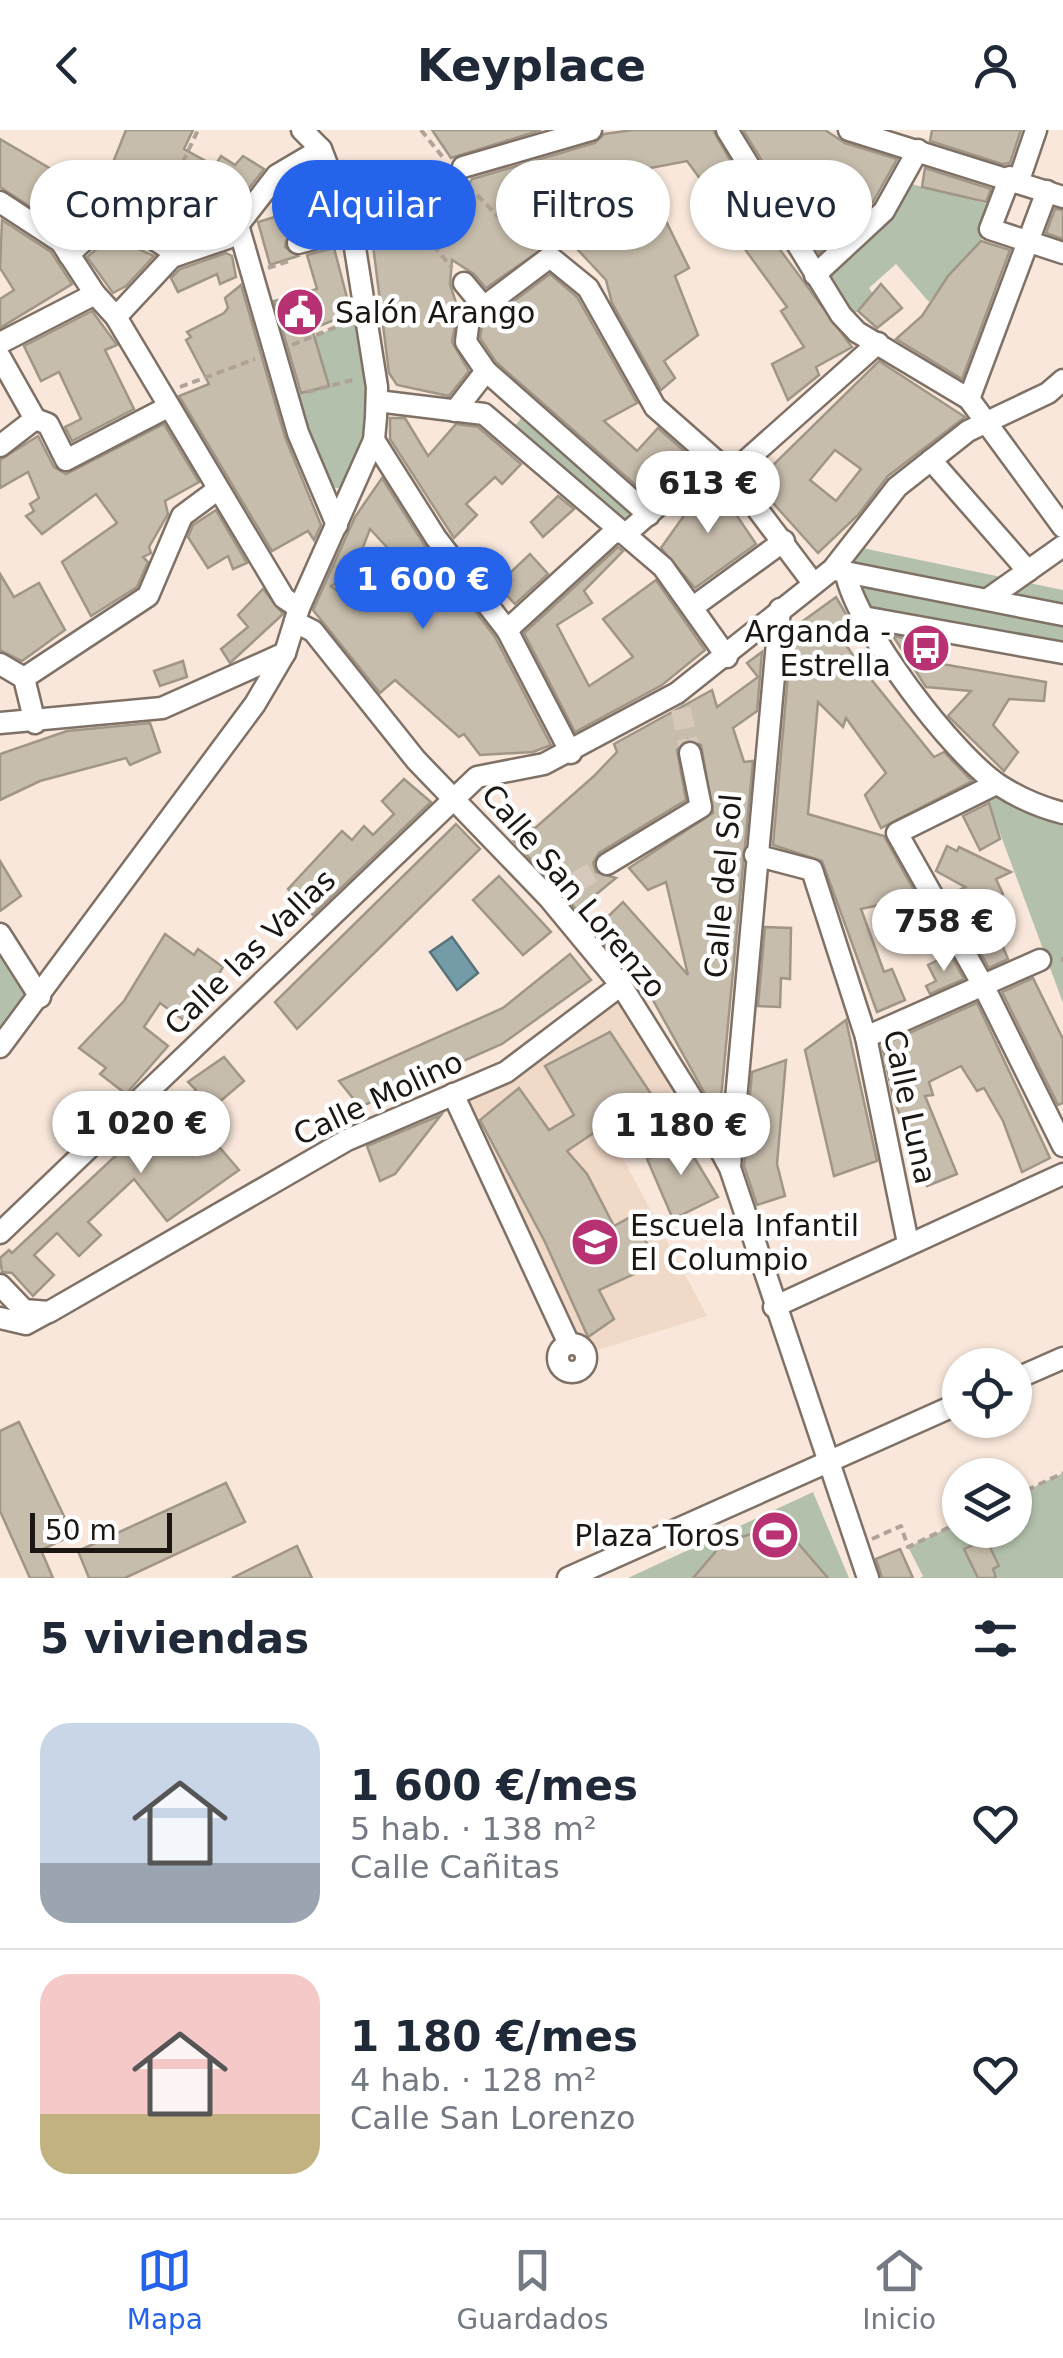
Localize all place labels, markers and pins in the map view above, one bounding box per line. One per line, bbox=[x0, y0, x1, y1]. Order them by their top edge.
public building icon: Salón Arango bbox=[274, 286, 326, 338]
place label: Salón Arango bbox=[335, 295, 535, 330]
pin: 613 € bbox=[638, 451, 778, 536]
pin: 1 600 € bbox=[331, 547, 515, 632]
place label: Arganda - Estrella bbox=[744, 614, 891, 683]
bus stop icon: Arganda - Estrella bbox=[900, 622, 952, 674]
pin: 758 € bbox=[874, 889, 1014, 974]
pin: 1 020 € bbox=[49, 1091, 233, 1176]
pin: 1 180 € bbox=[589, 1093, 773, 1178]
place label: Escuela Infantil El Columpio bbox=[630, 1208, 859, 1277]
school or university icon: Escuela Infantil El Columpio bbox=[569, 1216, 621, 1268]
sports icon: Plaza Toros bbox=[749, 1509, 801, 1561]
place label: Plaza Toros bbox=[574, 1518, 740, 1553]

